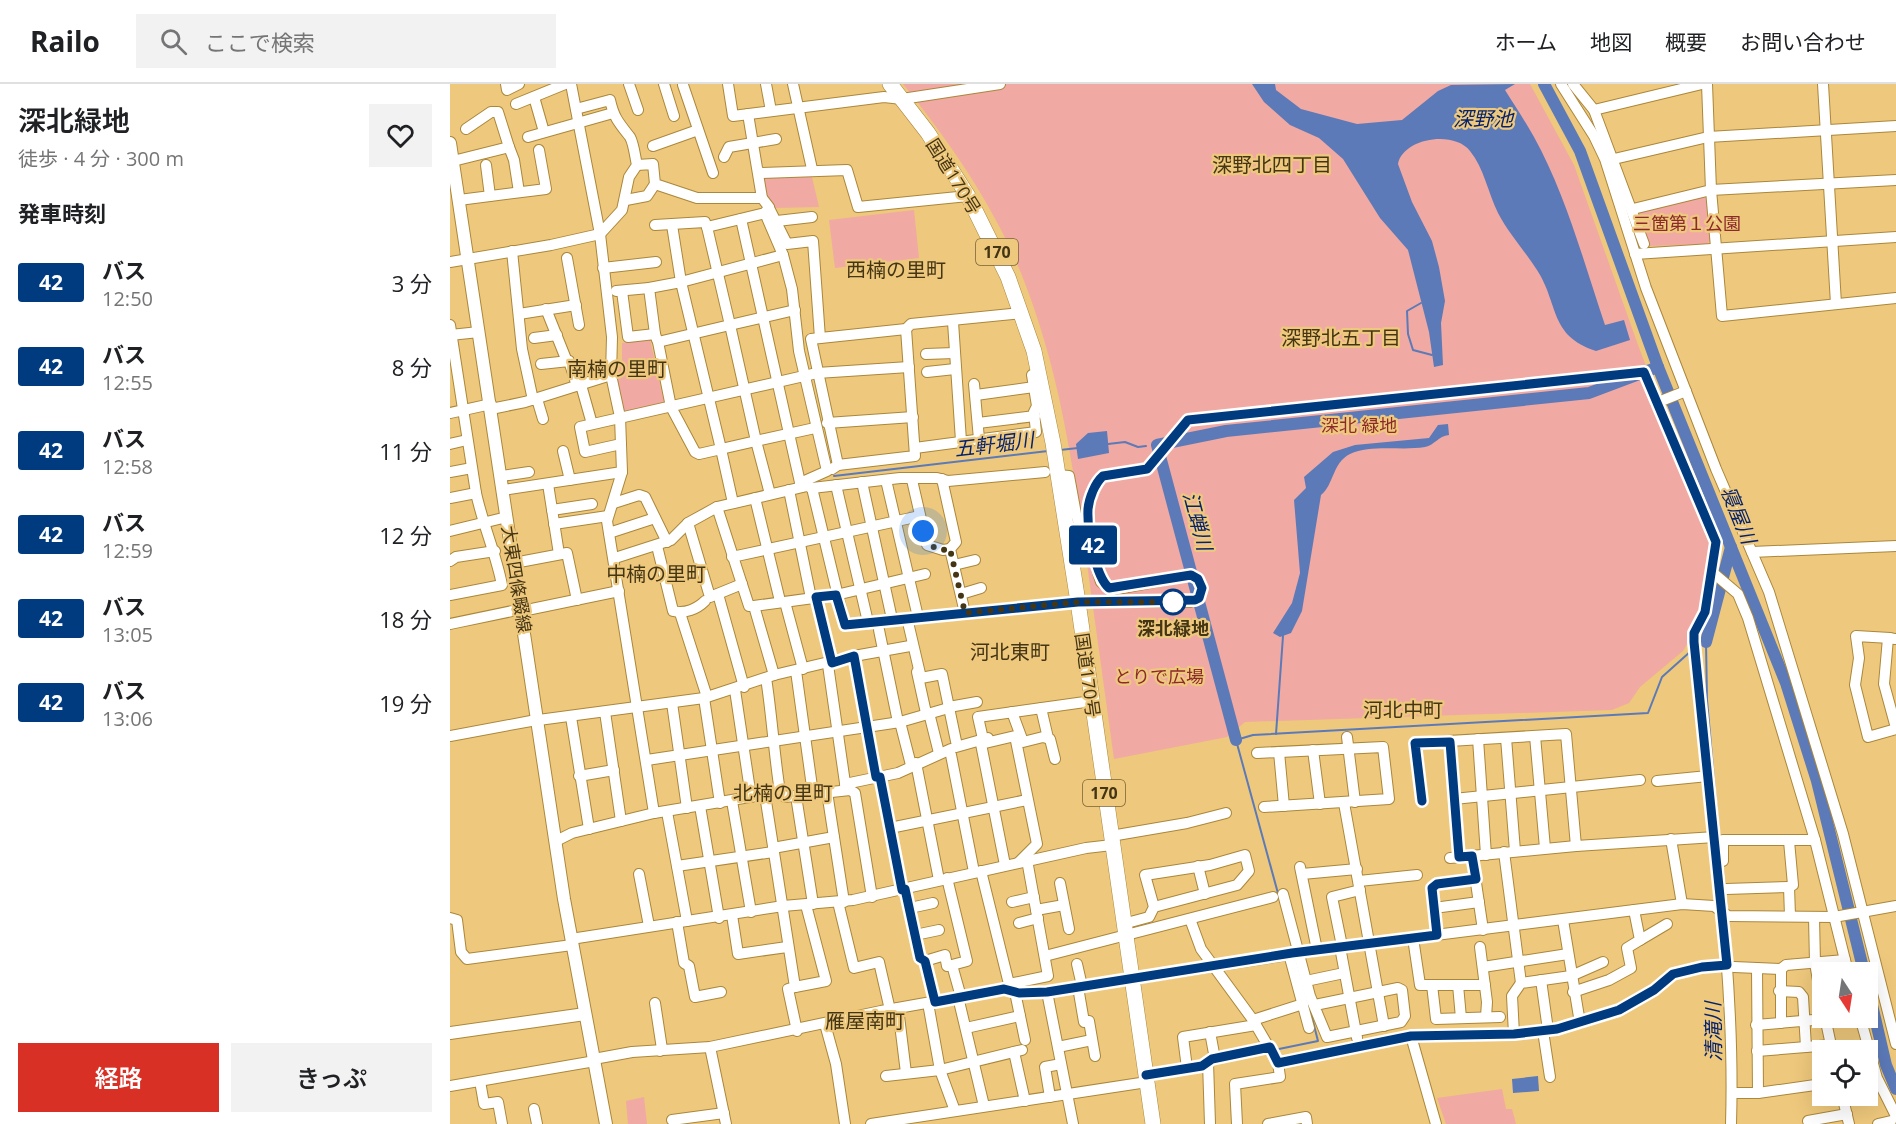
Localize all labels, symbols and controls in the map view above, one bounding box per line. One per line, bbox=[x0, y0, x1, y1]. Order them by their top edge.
search box bbox=[136, 14, 556, 68]
text: Railo bbox=[30, 22, 100, 60]
icon: search bbox=[157, 25, 190, 58]
text: ここで検索 bbox=[205, 27, 315, 57]
text: ホーム bbox=[1495, 28, 1557, 56]
text: 地図 bbox=[1590, 28, 1632, 56]
text: 概要 bbox=[1665, 28, 1707, 56]
text: お問い合わせ bbox=[1740, 28, 1866, 56]
text: 深北緑地 bbox=[18, 101, 130, 139]
button: heart bbox=[369, 104, 432, 167]
water label: 深野池 bbox=[1453, 105, 1515, 132]
street label: 国道170号 bbox=[921, 134, 987, 218]
text: 徒歩 · 4 分 · 300 m bbox=[18, 145, 184, 172]
district label: 深野北四丁目 bbox=[1212, 151, 1332, 178]
text: 発車時刻 bbox=[18, 198, 106, 228]
park label: 三箇第１公園 bbox=[1633, 211, 1741, 235]
road number: 170 bbox=[976, 239, 1018, 265]
text: バス bbox=[102, 255, 146, 285]
district label: 西楠の里町 bbox=[846, 256, 946, 283]
text: 42 bbox=[39, 268, 63, 296]
text: 3 分 bbox=[392, 268, 432, 298]
text: 12:50 bbox=[102, 285, 153, 312]
district label: 深野北五丁目 bbox=[1281, 324, 1401, 351]
text: バス bbox=[102, 339, 146, 369]
text: 42 bbox=[39, 352, 63, 380]
text: 8 分 bbox=[392, 352, 432, 382]
district label: 南楠の里町 bbox=[567, 355, 667, 382]
text: 12:55 bbox=[102, 369, 153, 396]
park label: 深北 緑地 bbox=[1321, 413, 1397, 437]
text: バス bbox=[102, 423, 146, 453]
water label: 五軒堀川 bbox=[953, 425, 1037, 462]
text: 42 bbox=[39, 436, 63, 464]
text: 11 分 bbox=[379, 436, 432, 466]
text: 12:58 bbox=[102, 453, 153, 480]
water label: 寝屋川 bbox=[1715, 482, 1764, 550]
water label: 江蝉川 bbox=[1177, 489, 1219, 555]
text: バス bbox=[102, 507, 146, 537]
your location bbox=[908, 516, 938, 546]
text: 42 bbox=[39, 520, 63, 548]
text: 12 分 bbox=[379, 520, 432, 550]
street label: 大東四條畷線 bbox=[497, 524, 537, 634]
line badge: 42 bbox=[1066, 526, 1120, 564]
text: 42 bbox=[1081, 531, 1105, 559]
text: 12:59 bbox=[102, 537, 153, 564]
district label: 中楠の里町 bbox=[606, 560, 706, 587]
marker: 深北緑地 bbox=[1160, 589, 1186, 615]
text: バス bbox=[102, 591, 146, 621]
text: 42 bbox=[39, 604, 63, 632]
text: 18 分 bbox=[379, 604, 432, 634]
place label: 深北緑地 bbox=[1137, 616, 1209, 640]
text: 13:05 bbox=[102, 621, 153, 648]
street label: 国道170号 bbox=[1070, 631, 1106, 719]
district label: 河北東町 bbox=[970, 638, 1050, 665]
park label: とりで広場 bbox=[1114, 664, 1204, 688]
text: バス bbox=[102, 675, 146, 705]
text: 42 bbox=[39, 688, 63, 716]
text: 19 分 bbox=[379, 688, 432, 718]
district label: 河北中町 bbox=[1363, 696, 1443, 723]
text: 13:06 bbox=[102, 705, 153, 732]
district label: 北楠の里町 bbox=[733, 779, 833, 806]
road number: 170 bbox=[1083, 780, 1125, 806]
north arrow bbox=[1812, 962, 1878, 1028]
map controls bbox=[1812, 962, 1878, 1106]
water label: 清滝川 bbox=[1699, 1000, 1727, 1062]
district label: 雁屋南町 bbox=[825, 1007, 905, 1034]
button: locate bbox=[1812, 1040, 1878, 1106]
button: 経路 bbox=[18, 1043, 219, 1112]
button: きっぷ bbox=[231, 1043, 432, 1112]

